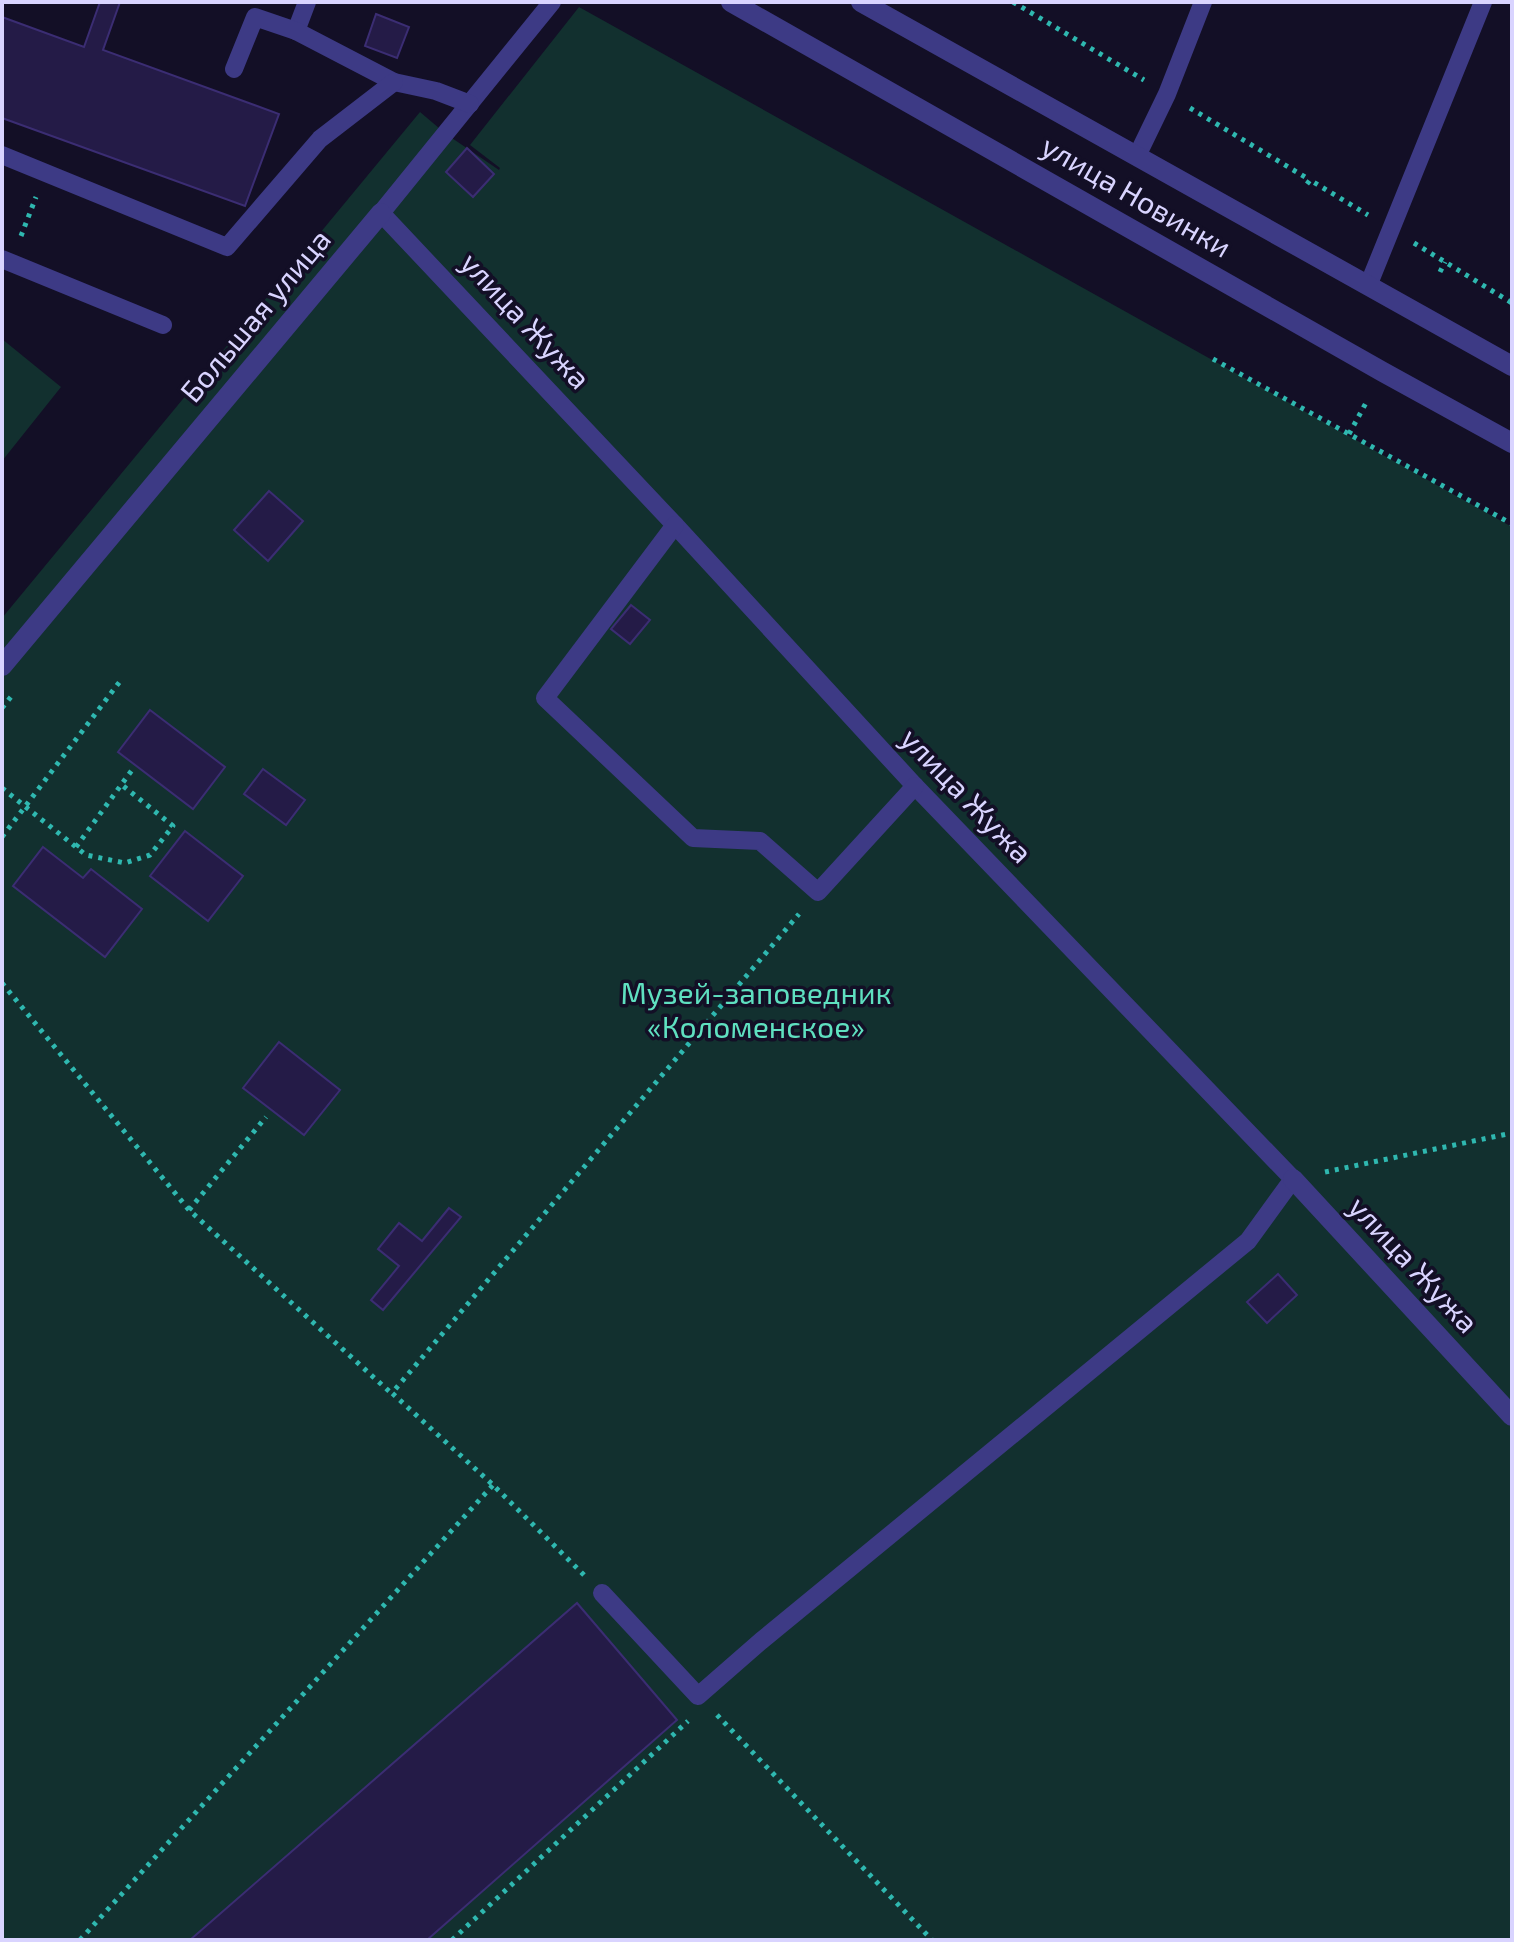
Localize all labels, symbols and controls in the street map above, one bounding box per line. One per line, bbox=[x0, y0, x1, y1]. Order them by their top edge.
street label: улица Новинки bbox=[1035, 126, 1238, 265]
street label: Большая улица bbox=[172, 221, 338, 409]
street label: улица Жужа bbox=[453, 244, 599, 396]
street label: улица Жужа bbox=[894, 720, 1041, 870]
park label: Музей-заповедник «Коломенское» bbox=[620, 974, 892, 1044]
street label: улица Жужа bbox=[1341, 1188, 1487, 1340]

